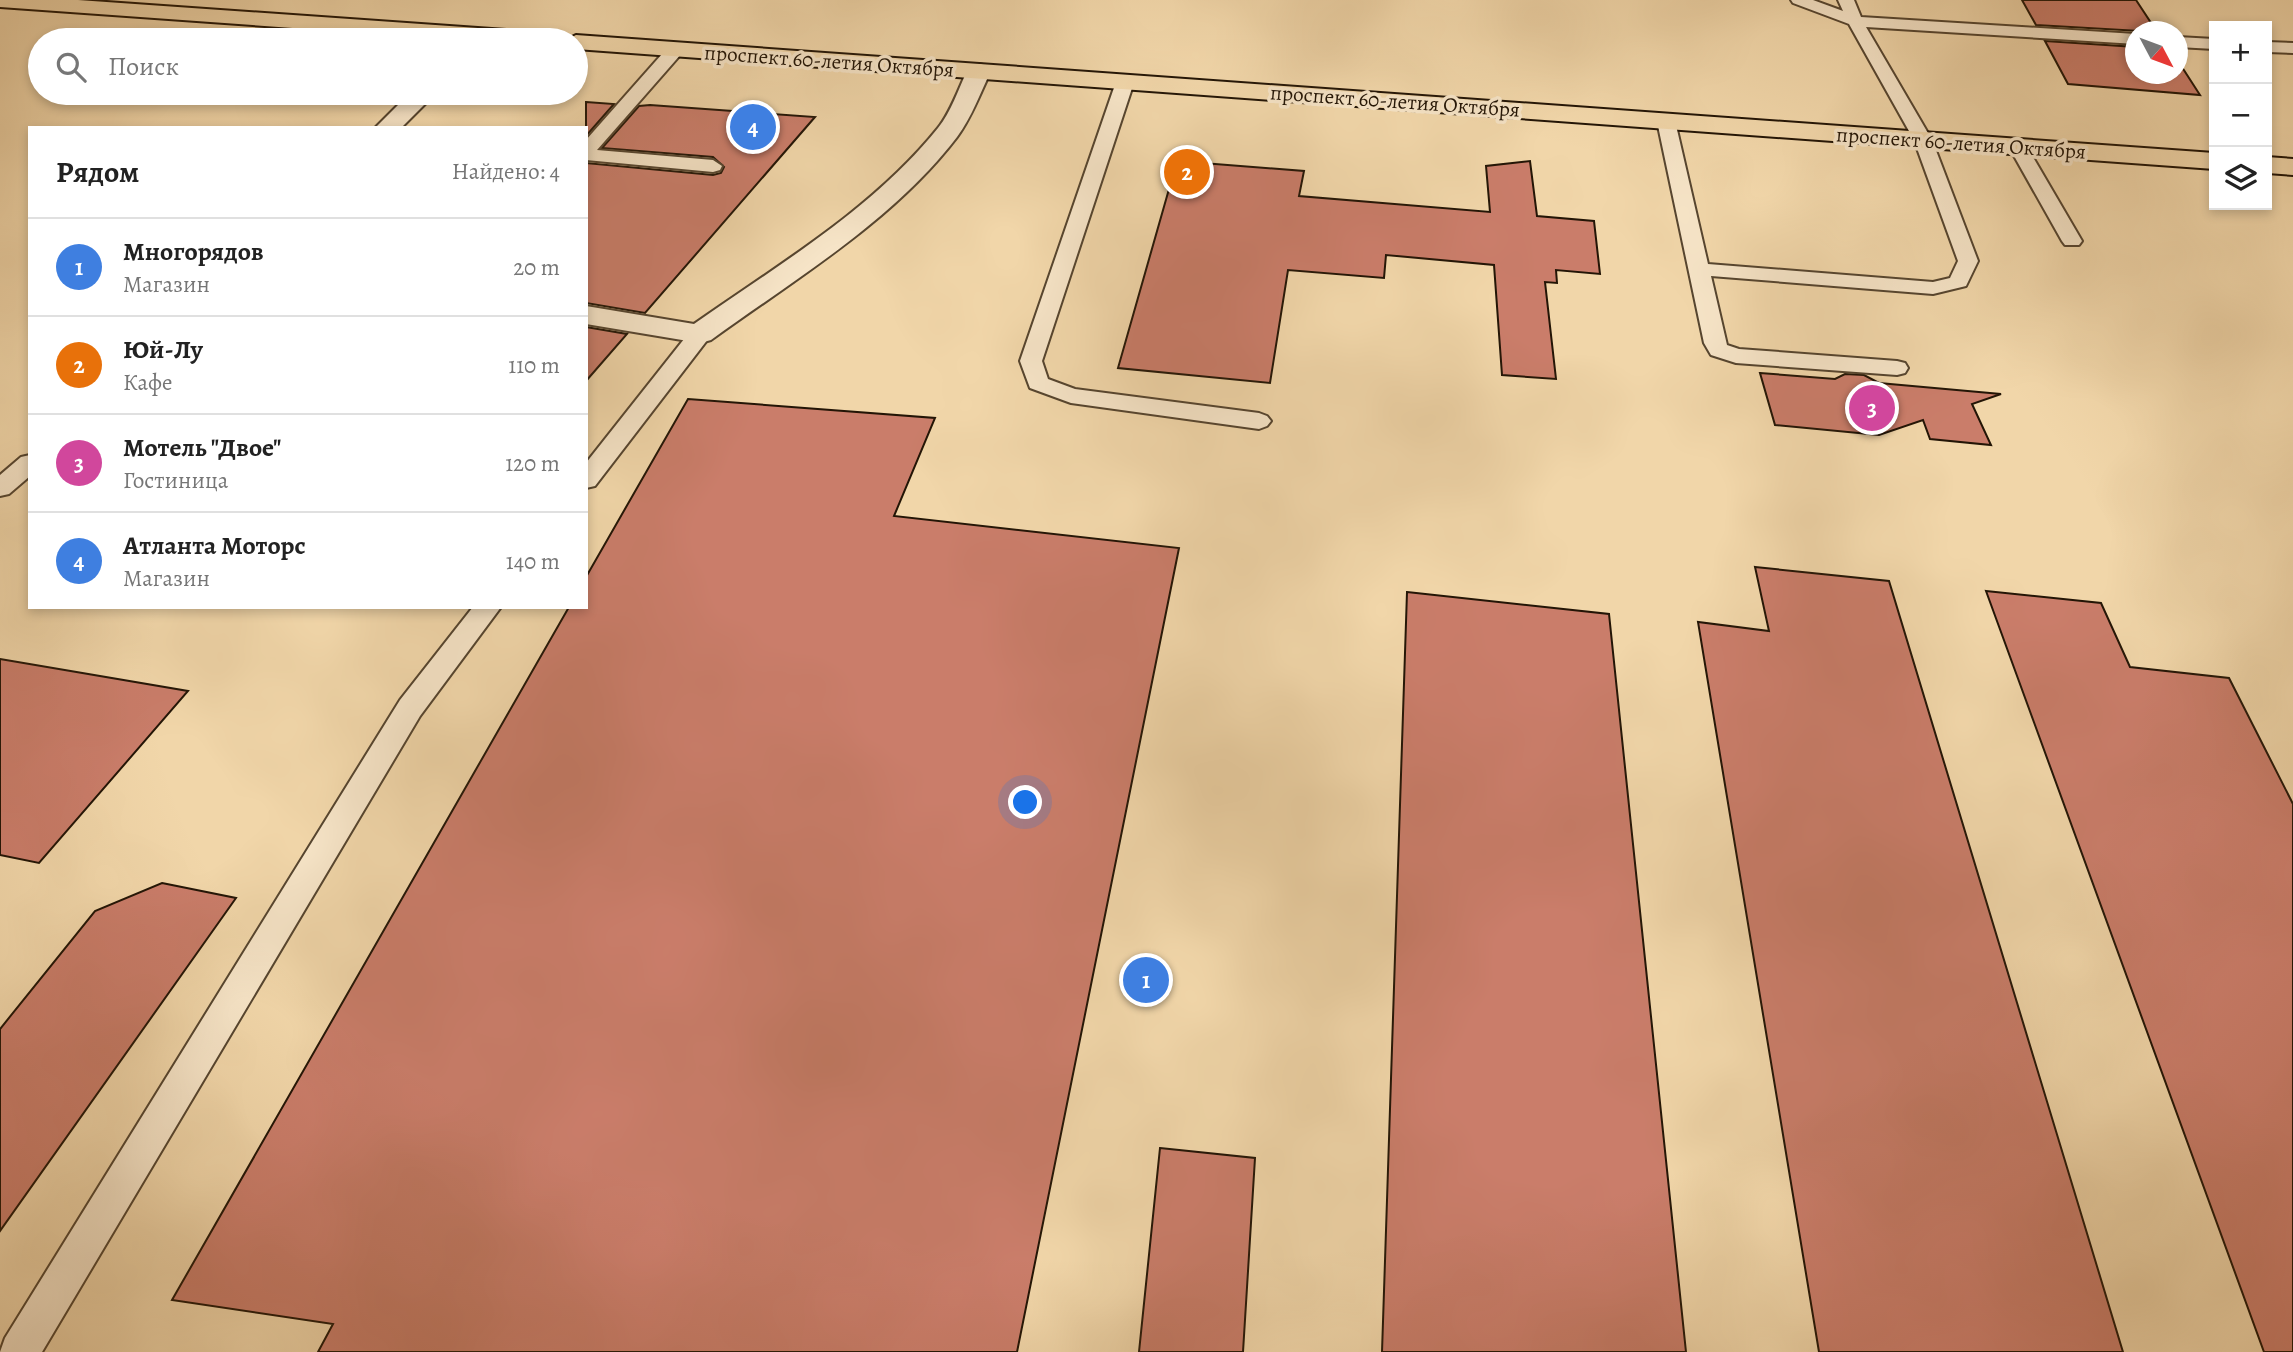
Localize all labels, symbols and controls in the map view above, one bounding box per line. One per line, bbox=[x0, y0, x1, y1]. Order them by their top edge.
north arrow bbox=[2125, 21, 2188, 84]
map controls bbox=[2209, 21, 2272, 210]
button: + bbox=[2209, 21, 2272, 84]
search box bbox=[28, 28, 588, 105]
street label: проспект 60-летия Октября bbox=[703, 38, 955, 84]
icon: search bbox=[52, 48, 90, 86]
text: Поиск bbox=[108, 49, 179, 84]
street label: проспект 60-летия Октября bbox=[1269, 78, 1521, 124]
button: − bbox=[2209, 84, 2272, 147]
pin: 4 bbox=[730, 101, 776, 153]
street label: проспект 60-летия Октября bbox=[1835, 120, 2087, 166]
pin: 2 bbox=[1164, 146, 1210, 198]
button: layers bbox=[2209, 147, 2272, 210]
text: Рядом bbox=[56, 152, 139, 192]
text: Найдено: 4 bbox=[452, 156, 560, 187]
text: Многорядов bbox=[123, 234, 264, 269]
text: 1 bbox=[75, 252, 83, 283]
text: 20 m bbox=[513, 252, 560, 283]
text: Магазин bbox=[123, 269, 210, 300]
text: Юй-Лу bbox=[123, 332, 203, 367]
text: 2 bbox=[73, 350, 85, 381]
text: 110 m bbox=[508, 350, 560, 381]
text: Кафе bbox=[123, 367, 173, 398]
pin: 3 bbox=[1849, 382, 1895, 434]
text: Мотель "Двое" bbox=[123, 430, 281, 465]
text: 3 bbox=[74, 448, 84, 479]
text: 120 m bbox=[505, 448, 560, 479]
text: Гостиница bbox=[123, 465, 228, 496]
text: Атланта Моторс bbox=[123, 528, 306, 563]
text: 4 bbox=[74, 546, 84, 577]
text: 140 m bbox=[506, 546, 560, 577]
text: Магазин bbox=[123, 563, 210, 594]
your location bbox=[1008, 785, 1042, 819]
pin: 1 bbox=[1123, 954, 1169, 1006]

